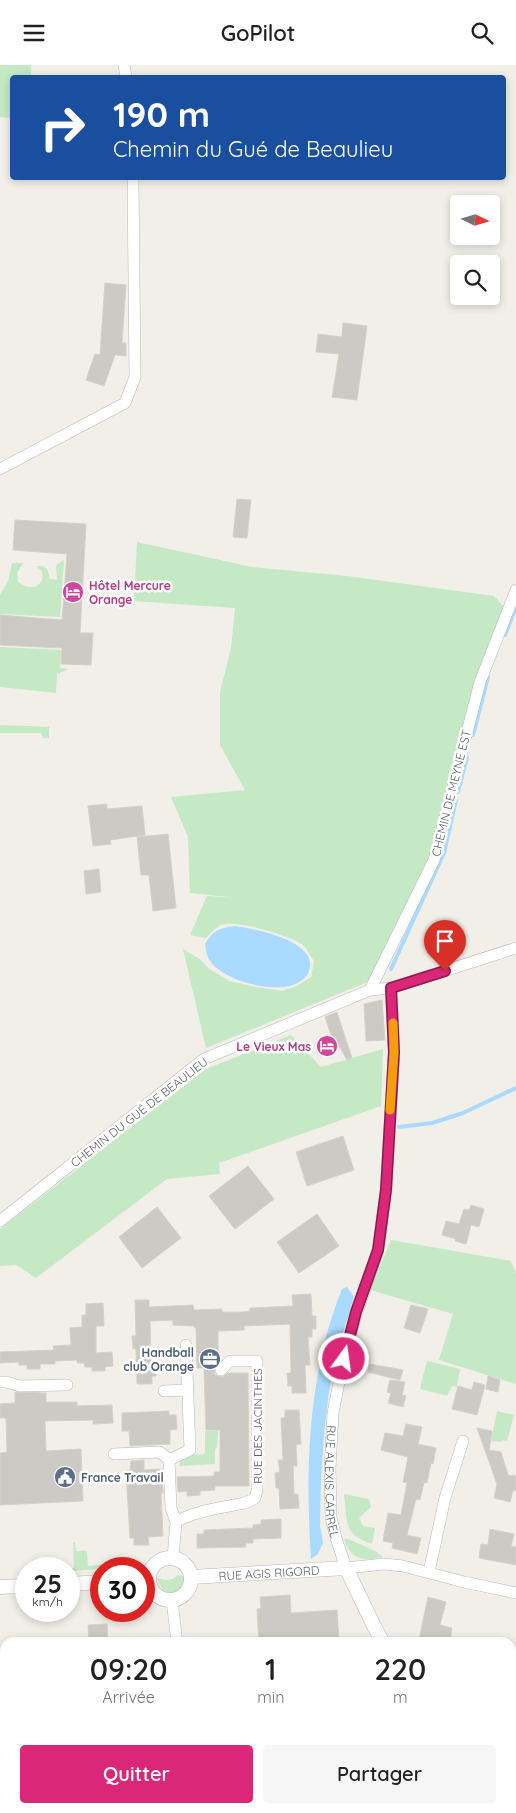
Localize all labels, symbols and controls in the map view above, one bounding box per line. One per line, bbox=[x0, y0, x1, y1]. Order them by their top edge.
icon: menu bbox=[20, 19, 48, 47]
text: GoPilot bbox=[221, 19, 295, 47]
icon: search bbox=[468, 19, 496, 47]
text: 190 m bbox=[113, 92, 210, 136]
icon: right bbox=[30, 95, 95, 160]
text: Chemin du Gué de Beaulieu bbox=[113, 135, 393, 163]
north arrow bbox=[450, 195, 500, 245]
map controls bbox=[450, 195, 500, 305]
button: search bbox=[450, 255, 500, 305]
place label: Hôtel Mercure Orange bbox=[89, 578, 171, 607]
hotel icon: Hôtel Mercure Orange bbox=[61, 580, 85, 604]
street label: CHEMIN DE MEYNE EST bbox=[428, 728, 474, 858]
pin bbox=[424, 920, 466, 971]
icon: arrive bbox=[431, 927, 459, 955]
hotel icon: Le Vieux Mas bbox=[315, 1034, 339, 1058]
place label: Le Vieux Mas bbox=[236, 1039, 311, 1054]
street label: CHEMIN DU GUÉ DE BEAULIEU bbox=[67, 1054, 211, 1170]
position arrow bbox=[317, 1332, 369, 1384]
place label: Handball club Orange bbox=[123, 1345, 194, 1374]
office icon: Handball club Orange bbox=[198, 1347, 222, 1371]
street label: RUE DES JACINTHES bbox=[250, 1368, 265, 1484]
street label: RUE ALEXIS CARREL bbox=[322, 1425, 343, 1540]
public building icon: France Travail bbox=[53, 1465, 77, 1489]
place label: France Travail bbox=[81, 1470, 164, 1485]
speed limit sign: 30 bbox=[90, 1557, 155, 1622]
street label: RUE AGIS RIGORD bbox=[218, 1562, 320, 1583]
text: 25 bbox=[33, 1568, 62, 1599]
text: km/h bbox=[32, 1594, 63, 1609]
text: 09:20 bbox=[90, 1650, 167, 1688]
text: 1 bbox=[265, 1650, 277, 1688]
text: 220 bbox=[374, 1650, 426, 1688]
text: Arrivée bbox=[102, 1687, 155, 1707]
text: min bbox=[257, 1687, 284, 1707]
text: m bbox=[393, 1687, 407, 1707]
button: Quitter bbox=[20, 1745, 253, 1803]
button: Partager bbox=[263, 1745, 496, 1803]

